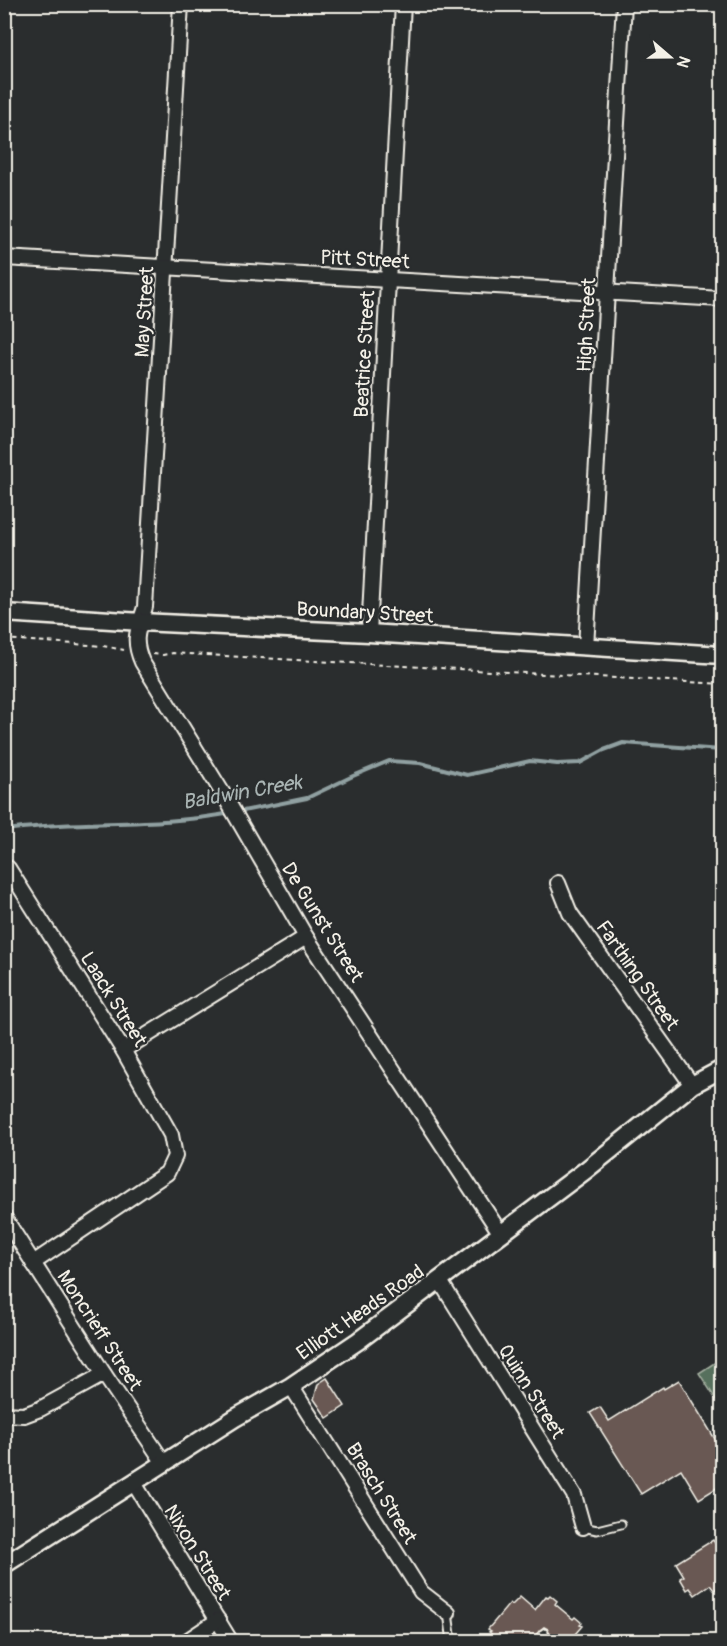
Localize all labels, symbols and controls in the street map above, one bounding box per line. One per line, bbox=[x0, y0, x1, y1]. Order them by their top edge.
north arrow bbox=[640, 27, 700, 87]
text: N bbox=[672, 53, 694, 70]
street label: Pitt Street bbox=[320, 245, 411, 274]
street label: May Street bbox=[130, 265, 159, 358]
street label: High Street bbox=[572, 276, 602, 373]
street label: Beatrice Street bbox=[349, 289, 380, 418]
street label: Boundary Street bbox=[296, 596, 435, 629]
water label: Baldwin Creek bbox=[180, 768, 306, 816]
street label: De Gunst Street bbox=[276, 858, 370, 988]
street label: Farthing Street bbox=[591, 916, 685, 1036]
street label: Laack Street bbox=[75, 947, 153, 1052]
street label: Elliott Heads Road bbox=[292, 1259, 429, 1366]
street label: Moncrieff Street bbox=[51, 1265, 148, 1396]
street label: Quinn Street bbox=[493, 1339, 571, 1444]
street label: Brasch Street bbox=[341, 1438, 423, 1549]
street label: Nixon Street bbox=[158, 1500, 237, 1605]

